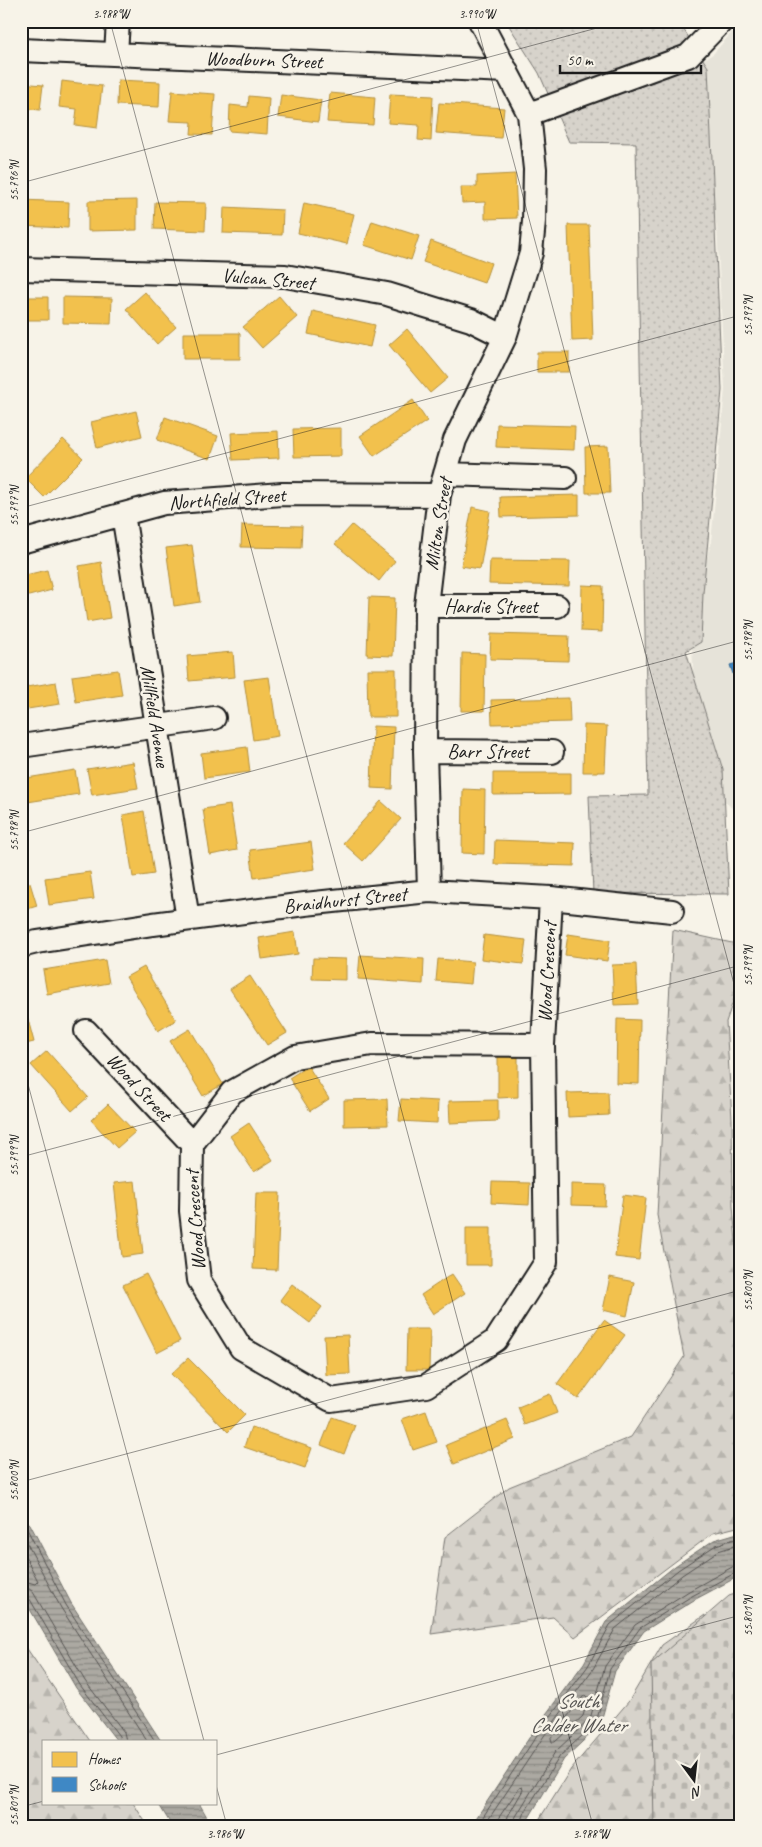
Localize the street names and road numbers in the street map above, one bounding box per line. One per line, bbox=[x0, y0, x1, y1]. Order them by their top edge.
street label: Woodburn Street bbox=[205, 45, 325, 75]
street label: Vulcan Street bbox=[221, 263, 319, 296]
street label: Milton Street bbox=[418, 473, 458, 572]
street label: Northfield Street bbox=[168, 482, 289, 516]
street label: Hardie Street bbox=[444, 594, 540, 619]
street label: Millfield Avenue bbox=[135, 663, 176, 770]
street label: Barr Street bbox=[447, 739, 531, 764]
street label: Braidhurst Street bbox=[282, 881, 411, 919]
street label: Wood Crescent bbox=[532, 918, 562, 1023]
street label: Wood Street bbox=[101, 1048, 179, 1128]
street label: Wood Crescent bbox=[179, 1166, 211, 1271]

